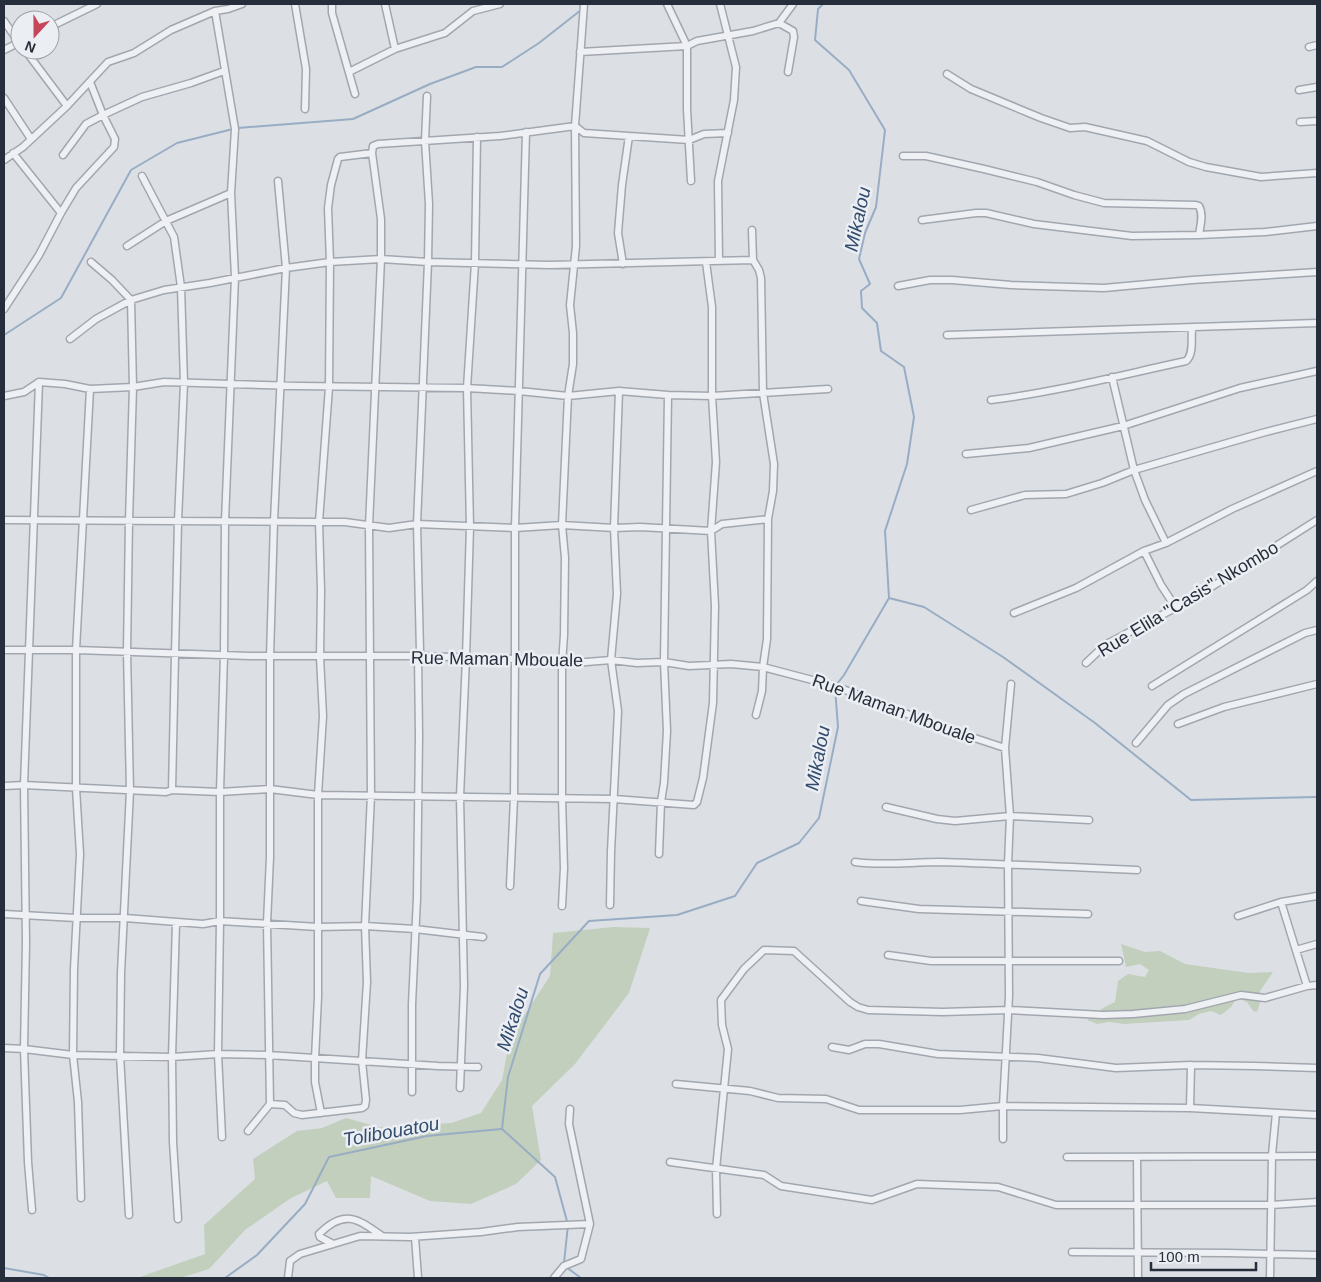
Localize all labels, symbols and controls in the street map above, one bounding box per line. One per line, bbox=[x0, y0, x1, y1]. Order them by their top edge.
north arrow bbox=[10, 10, 60, 60]
text: N bbox=[23, 38, 38, 56]
water label: Mikalou bbox=[840, 184, 875, 253]
street label: Rue Elila "Casis" Nkombo bbox=[1094, 537, 1282, 661]
street label: Rue Maman Mbouale bbox=[411, 647, 583, 671]
street label: Rue Maman Mbouale bbox=[810, 670, 978, 748]
water label: Mikalou bbox=[801, 724, 834, 792]
water label: Mikalou bbox=[492, 984, 533, 1054]
water label: Tolibouatou bbox=[341, 1113, 441, 1150]
scale bar bbox=[1151, 1240, 1256, 1272]
text: 100 m bbox=[1158, 1248, 1200, 1265]

